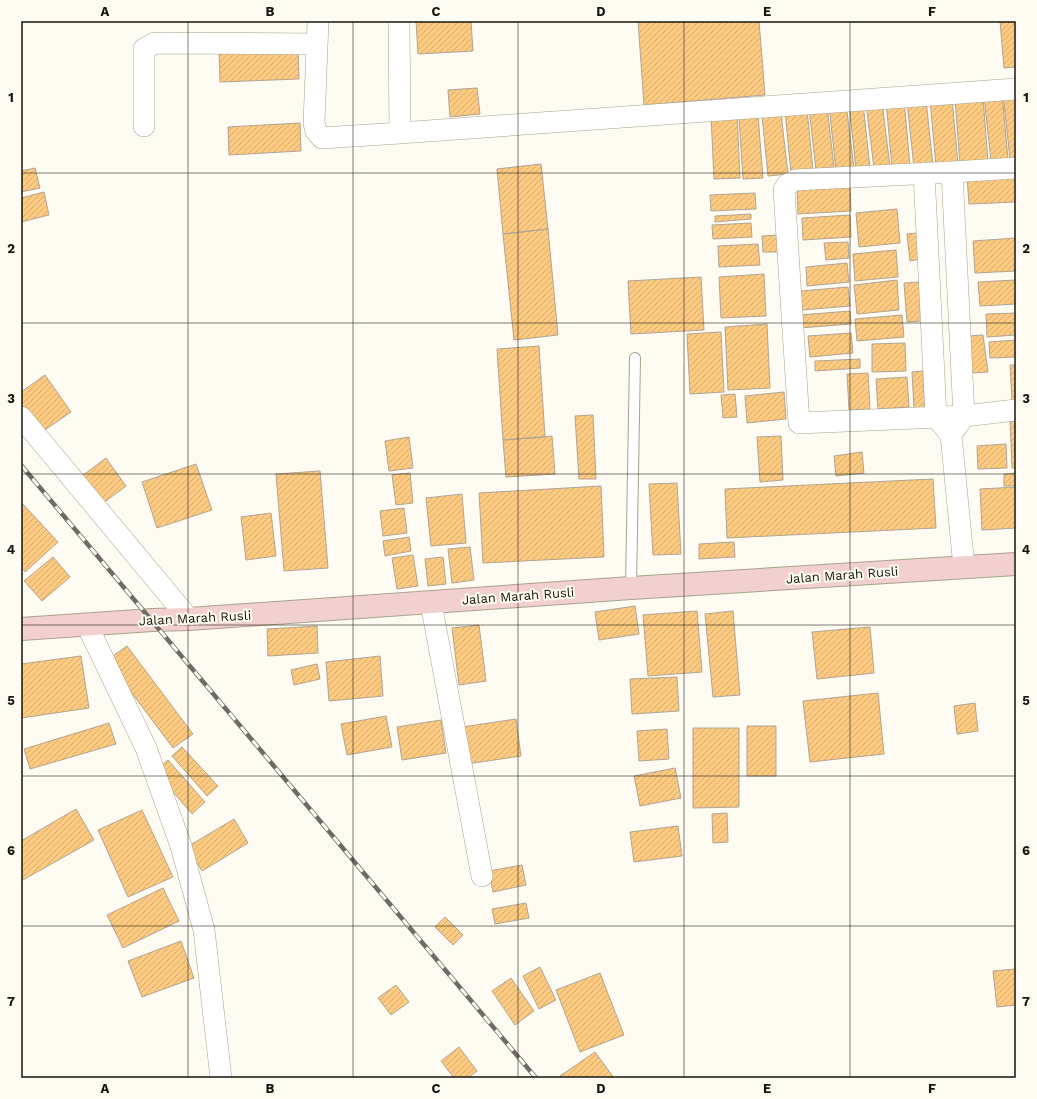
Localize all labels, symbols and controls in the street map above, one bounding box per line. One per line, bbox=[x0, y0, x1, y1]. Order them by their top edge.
text: A bbox=[101, 4, 110, 19]
text: B bbox=[266, 4, 275, 19]
text: C bbox=[432, 4, 441, 19]
text: D bbox=[596, 4, 606, 19]
text: E bbox=[763, 4, 771, 19]
text: F bbox=[928, 4, 936, 19]
text: 1 bbox=[8, 90, 14, 105]
text: 1 bbox=[1023, 90, 1029, 105]
text: 2 bbox=[7, 241, 15, 256]
text: 2 bbox=[1022, 241, 1030, 256]
text: 3 bbox=[7, 391, 15, 406]
text: 3 bbox=[1022, 391, 1030, 406]
text: 4 bbox=[7, 542, 16, 557]
text: 4 bbox=[1022, 542, 1031, 557]
street label: Jalan Marah Rusli bbox=[785, 564, 899, 586]
street label: Jalan Marah Rusli bbox=[461, 585, 575, 607]
street label: Jalan Marah Rusli bbox=[138, 608, 252, 628]
text: 5 bbox=[7, 693, 15, 708]
text: 5 bbox=[1022, 693, 1030, 708]
text: 6 bbox=[7, 843, 15, 858]
text: 6 bbox=[1022, 843, 1030, 858]
text: 7 bbox=[7, 994, 15, 1009]
text: 7 bbox=[1022, 994, 1030, 1009]
text: A bbox=[101, 1081, 110, 1096]
text: B bbox=[266, 1081, 275, 1096]
text: C bbox=[432, 1081, 441, 1096]
text: D bbox=[596, 1081, 606, 1096]
text: E bbox=[763, 1081, 771, 1096]
text: F bbox=[928, 1081, 936, 1096]

